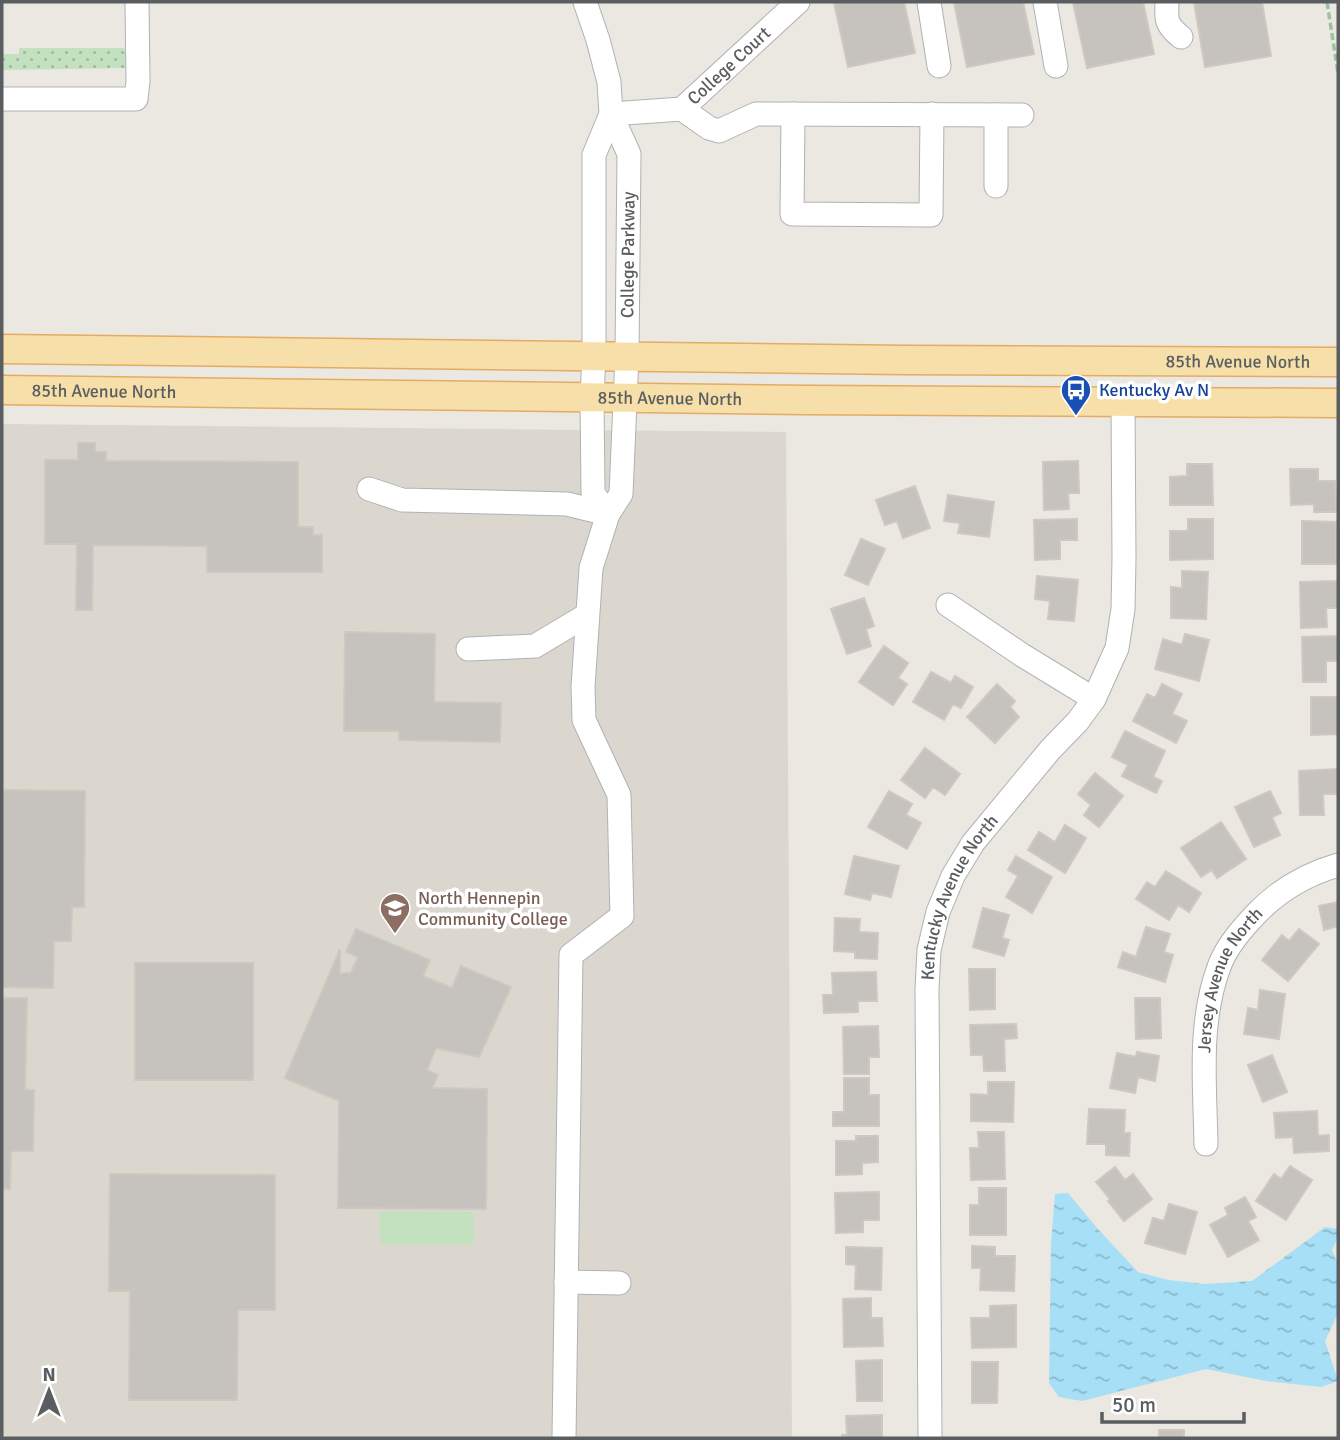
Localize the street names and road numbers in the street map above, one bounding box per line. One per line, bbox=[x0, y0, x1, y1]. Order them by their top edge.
street label: College Court bbox=[683, 22, 775, 109]
street label: College Parkway bbox=[616, 191, 640, 318]
street label: 85th Avenue North bbox=[1166, 350, 1310, 373]
street label: 85th Avenue North bbox=[32, 379, 176, 403]
street label: 85th Avenue North bbox=[598, 386, 742, 410]
street label: Kentucky Avenue North bbox=[916, 810, 1003, 981]
street label: Jersey Avenue North bbox=[1193, 903, 1268, 1053]

